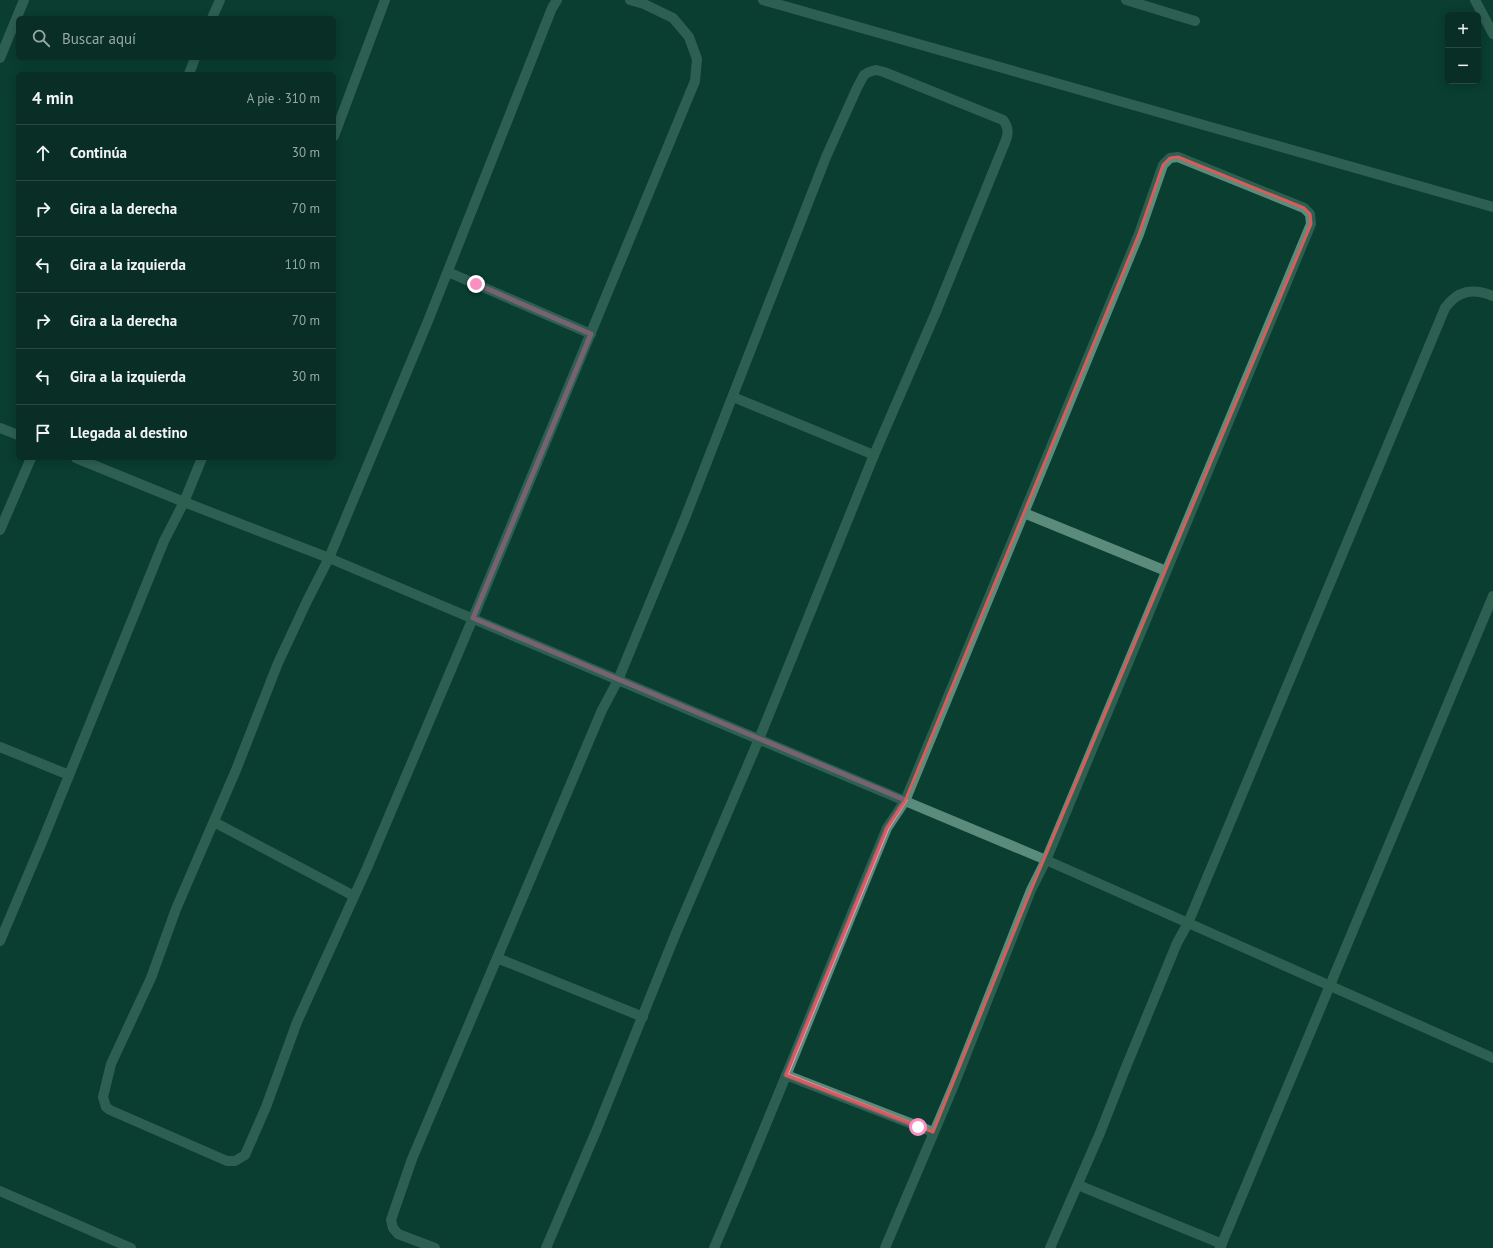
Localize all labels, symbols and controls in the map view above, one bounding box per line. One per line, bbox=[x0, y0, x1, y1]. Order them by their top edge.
map controls bbox=[1445, 12, 1481, 84]
button: + bbox=[1445, 12, 1481, 48]
search box bbox=[16, 16, 336, 60]
icon: search bbox=[30, 27, 52, 49]
text: Buscar aquí bbox=[62, 29, 136, 48]
button: − bbox=[1445, 48, 1481, 84]
text: 4 min bbox=[32, 87, 73, 109]
text: A pie · 310 m bbox=[247, 90, 320, 107]
icon: ahead bbox=[32, 142, 54, 164]
text: Continúa bbox=[70, 143, 127, 162]
text: 30 m bbox=[292, 144, 320, 161]
icon: right bbox=[32, 198, 54, 220]
text: Gira a la derecha bbox=[70, 199, 177, 218]
text: 70 m bbox=[292, 200, 320, 217]
icon: left bbox=[32, 254, 54, 276]
text: Gira a la izquierda bbox=[70, 255, 186, 274]
text: 110 m bbox=[285, 256, 320, 273]
route end bbox=[467, 275, 485, 293]
icon: right bbox=[32, 310, 54, 332]
text: Gira a la derecha bbox=[70, 311, 177, 330]
text: 70 m bbox=[292, 312, 320, 329]
icon: left bbox=[32, 366, 54, 388]
text: Gira a la izquierda bbox=[70, 367, 186, 386]
text: 30 m bbox=[292, 368, 320, 385]
icon: arrive bbox=[32, 422, 54, 444]
text: Llegada al destino bbox=[70, 423, 188, 442]
route start bbox=[909, 1118, 927, 1136]

